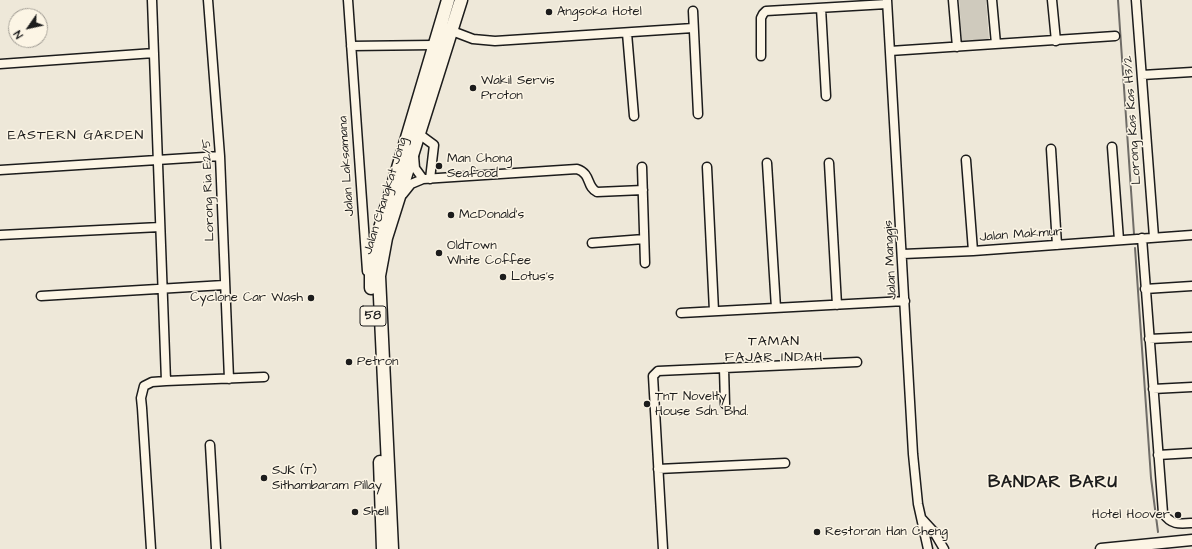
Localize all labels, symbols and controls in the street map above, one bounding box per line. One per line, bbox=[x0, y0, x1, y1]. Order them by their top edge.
place label: Angsoka Hotel bbox=[557, 4, 642, 20]
marker: Angsoka Hotel bbox=[544, 7, 554, 17]
north arrow bbox=[8, 8, 48, 48]
text: N bbox=[10, 27, 27, 41]
street label: Lorong Kas Kas H3/2 bbox=[1121, 55, 1145, 185]
place label: Wakil Servis Proton bbox=[481, 73, 555, 104]
marker: Wakil Servis Proton bbox=[468, 83, 478, 93]
street label: Jalan Laksamana bbox=[336, 115, 358, 217]
district label: EASTERN GARDEN bbox=[8, 128, 144, 144]
street label: Jalan Changkat Jong bbox=[361, 135, 411, 257]
street label: Lorong Ria E2/5 bbox=[199, 139, 219, 241]
place label: Man Chong Seafood bbox=[447, 151, 512, 182]
marker: Man Chong Seafood bbox=[434, 161, 444, 171]
place label: McDonald's bbox=[459, 207, 524, 223]
marker: McDonald's bbox=[446, 210, 456, 220]
street label: Jalan Manggis bbox=[881, 220, 901, 300]
street label: Jalan Makmur bbox=[979, 224, 1063, 246]
place label: OldTown White Coffee bbox=[447, 238, 531, 269]
marker: OldTown White Coffee bbox=[434, 248, 444, 258]
place label: Lotus's bbox=[511, 269, 554, 285]
marker: Lotus's bbox=[498, 272, 508, 282]
place label: Cyclone Car Wash bbox=[190, 290, 303, 306]
marker: Cyclone Car Wash bbox=[306, 293, 316, 303]
road number: 58 bbox=[360, 306, 386, 326]
district label: TAMAN FAJAR INDAH bbox=[724, 334, 824, 366]
place label: Petron bbox=[357, 354, 399, 370]
marker: Petron bbox=[344, 357, 354, 367]
place label: TnT Novelty House Sdn. Bhd. bbox=[655, 389, 748, 420]
marker: TnT Novelty House Sdn. Bhd. bbox=[642, 399, 652, 409]
place label: SJK (T) Sithambaram Pillay bbox=[272, 463, 382, 494]
marker: SJK (T) Sithambaram Pillay bbox=[259, 473, 269, 483]
district label: BANDAR BARU bbox=[988, 473, 1118, 493]
place label: Shell bbox=[363, 504, 389, 520]
marker: Shell bbox=[350, 507, 360, 517]
place label: Hotel Hoover bbox=[1092, 507, 1170, 523]
marker: Hotel Hoover bbox=[1173, 510, 1183, 520]
place label: Restoran Han Cheng bbox=[825, 524, 948, 540]
marker: Restoran Han Cheng bbox=[812, 527, 822, 537]

